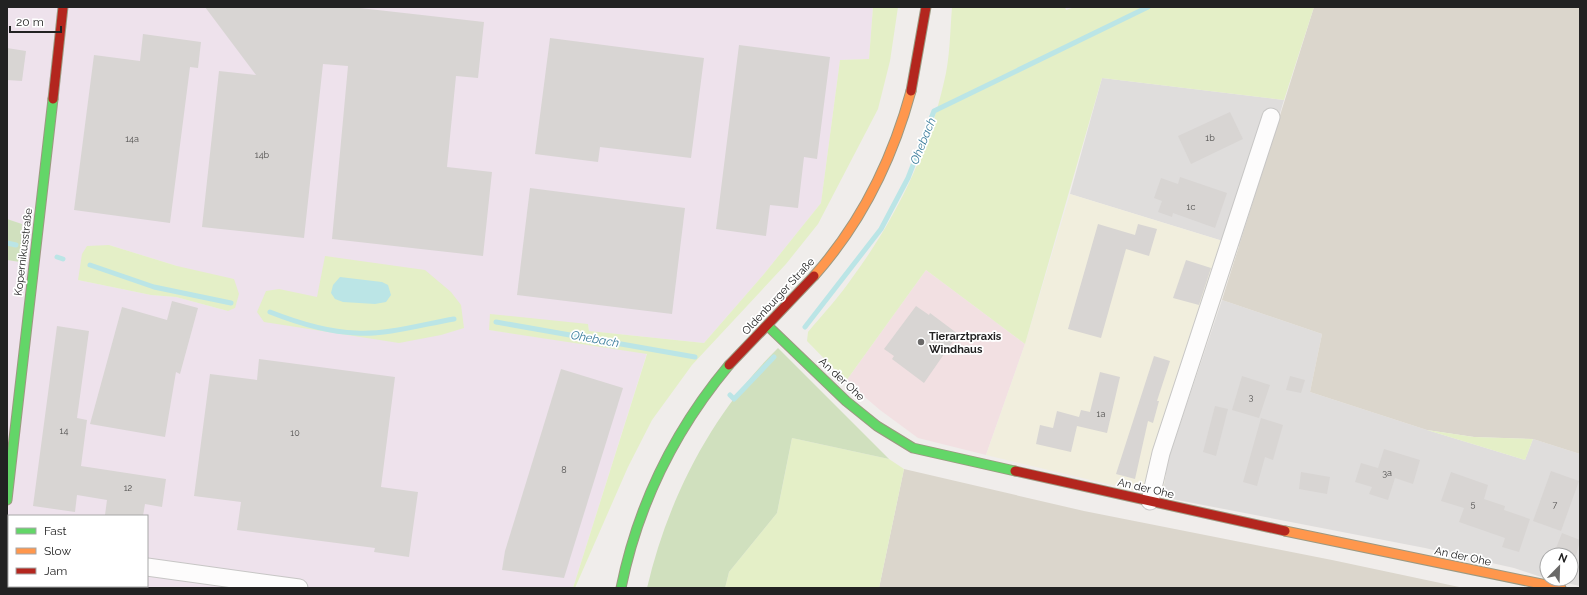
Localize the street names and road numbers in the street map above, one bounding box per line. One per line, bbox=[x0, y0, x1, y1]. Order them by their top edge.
street label: Kopernikusstraße bbox=[12, 207, 35, 297]
street label: Oldenburger Straße bbox=[739, 255, 818, 337]
street label: An der Ohe bbox=[816, 355, 868, 404]
street label: An der Ohe bbox=[1116, 476, 1176, 501]
street label: An der Ohe bbox=[1433, 544, 1493, 569]

